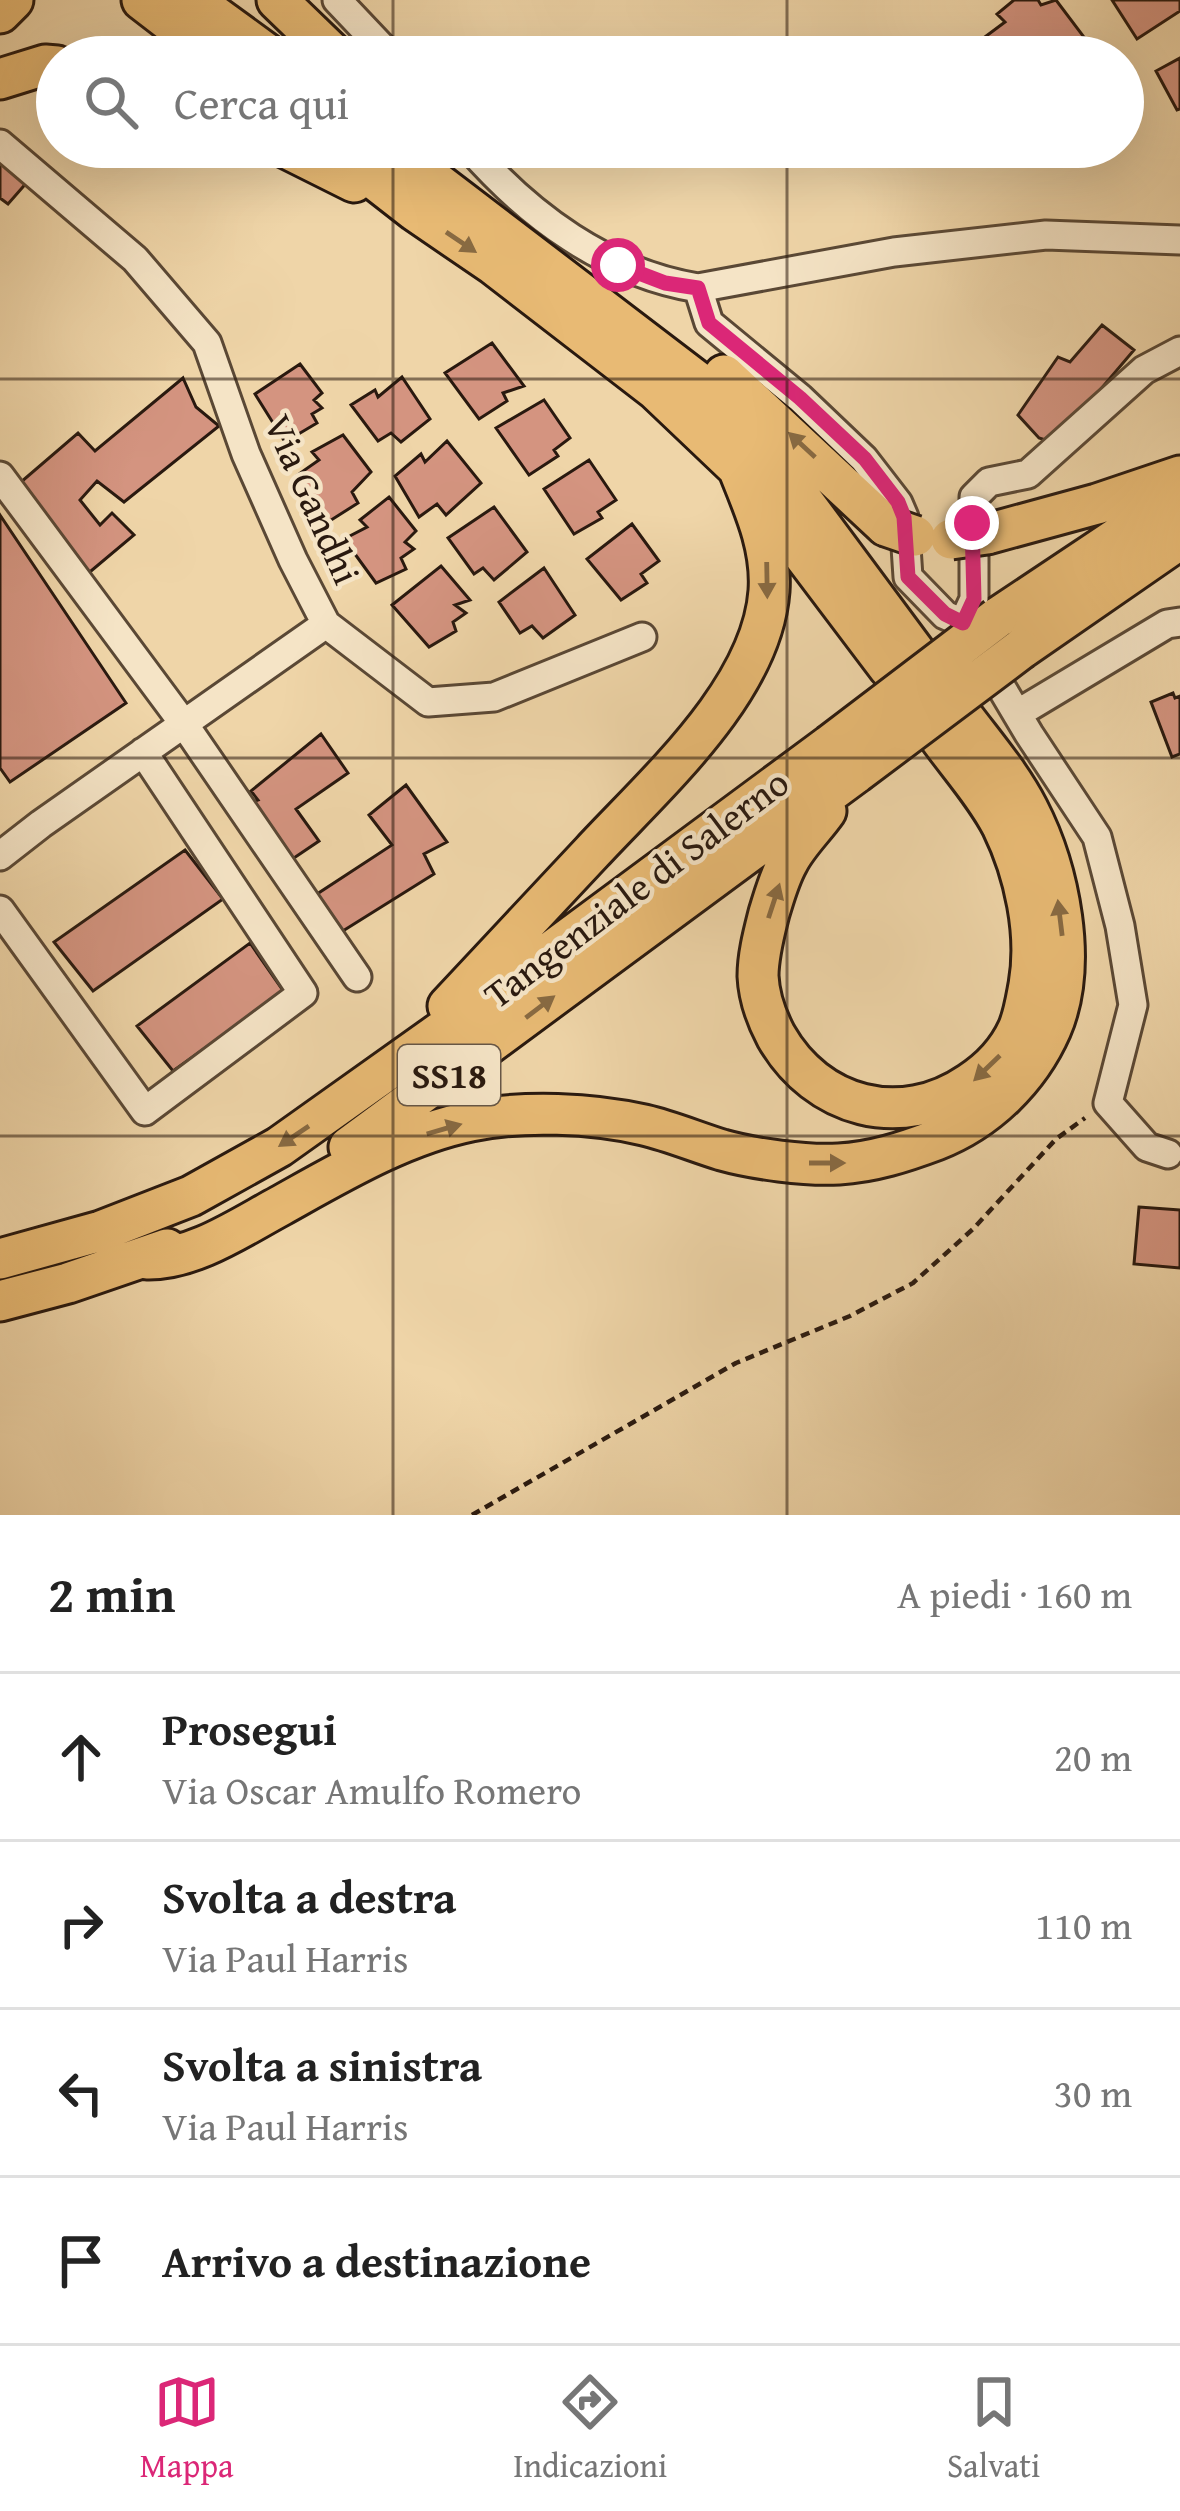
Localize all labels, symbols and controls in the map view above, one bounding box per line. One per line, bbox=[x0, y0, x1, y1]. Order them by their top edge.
search box bbox=[36, 36, 1144, 168]
icon: search bbox=[78, 69, 144, 135]
text: Cerca qui bbox=[174, 70, 349, 135]
one-way arrow bbox=[444, 231, 477, 253]
route start bbox=[591, 238, 645, 292]
street label: Via Gandhi bbox=[251, 405, 376, 593]
one-way arrow bbox=[788, 432, 817, 460]
route end bbox=[945, 496, 999, 550]
one-way arrow bbox=[757, 562, 777, 600]
street label: Tangenziale di Salerno bbox=[471, 754, 800, 1022]
one-way arrow bbox=[765, 882, 784, 919]
one-way arrow bbox=[1051, 899, 1070, 936]
one-way arrow bbox=[524, 996, 556, 1020]
road number: SS18 bbox=[398, 1045, 500, 1105]
one-way arrow bbox=[973, 1054, 1002, 1082]
one-way arrow bbox=[426, 1118, 463, 1137]
one-way arrow bbox=[278, 1124, 311, 1147]
one-way arrow bbox=[809, 1153, 847, 1173]
text: 2 min bbox=[48, 1556, 175, 1631]
text: A piedi · 160 m bbox=[897, 1565, 1132, 1622]
text: Prosegui bbox=[162, 1696, 337, 1761]
icon: ahead bbox=[48, 1724, 114, 1790]
text: 20 m bbox=[1054, 1728, 1132, 1785]
text: Via Oscar Amulfo Romero bbox=[162, 1761, 582, 1818]
text: Svolta a destra bbox=[162, 1864, 456, 1929]
icon: right bbox=[48, 1892, 114, 1958]
text: 110 m bbox=[1035, 1896, 1132, 1953]
text: Via Paul Harris bbox=[162, 1929, 408, 1986]
text: Svolta a sinistra bbox=[162, 2032, 482, 2097]
icon: left bbox=[48, 2060, 114, 2126]
text: 30 m bbox=[1054, 2064, 1132, 2121]
text: Via Paul Harris bbox=[162, 2097, 408, 2154]
icon: arrive bbox=[48, 2228, 114, 2294]
text: Arrivo a destinazione bbox=[162, 2228, 591, 2293]
tab: Mappa bbox=[140, 2369, 234, 2489]
tab: Indicazioni bbox=[513, 2369, 667, 2489]
tab: Salvati bbox=[947, 2369, 1040, 2489]

